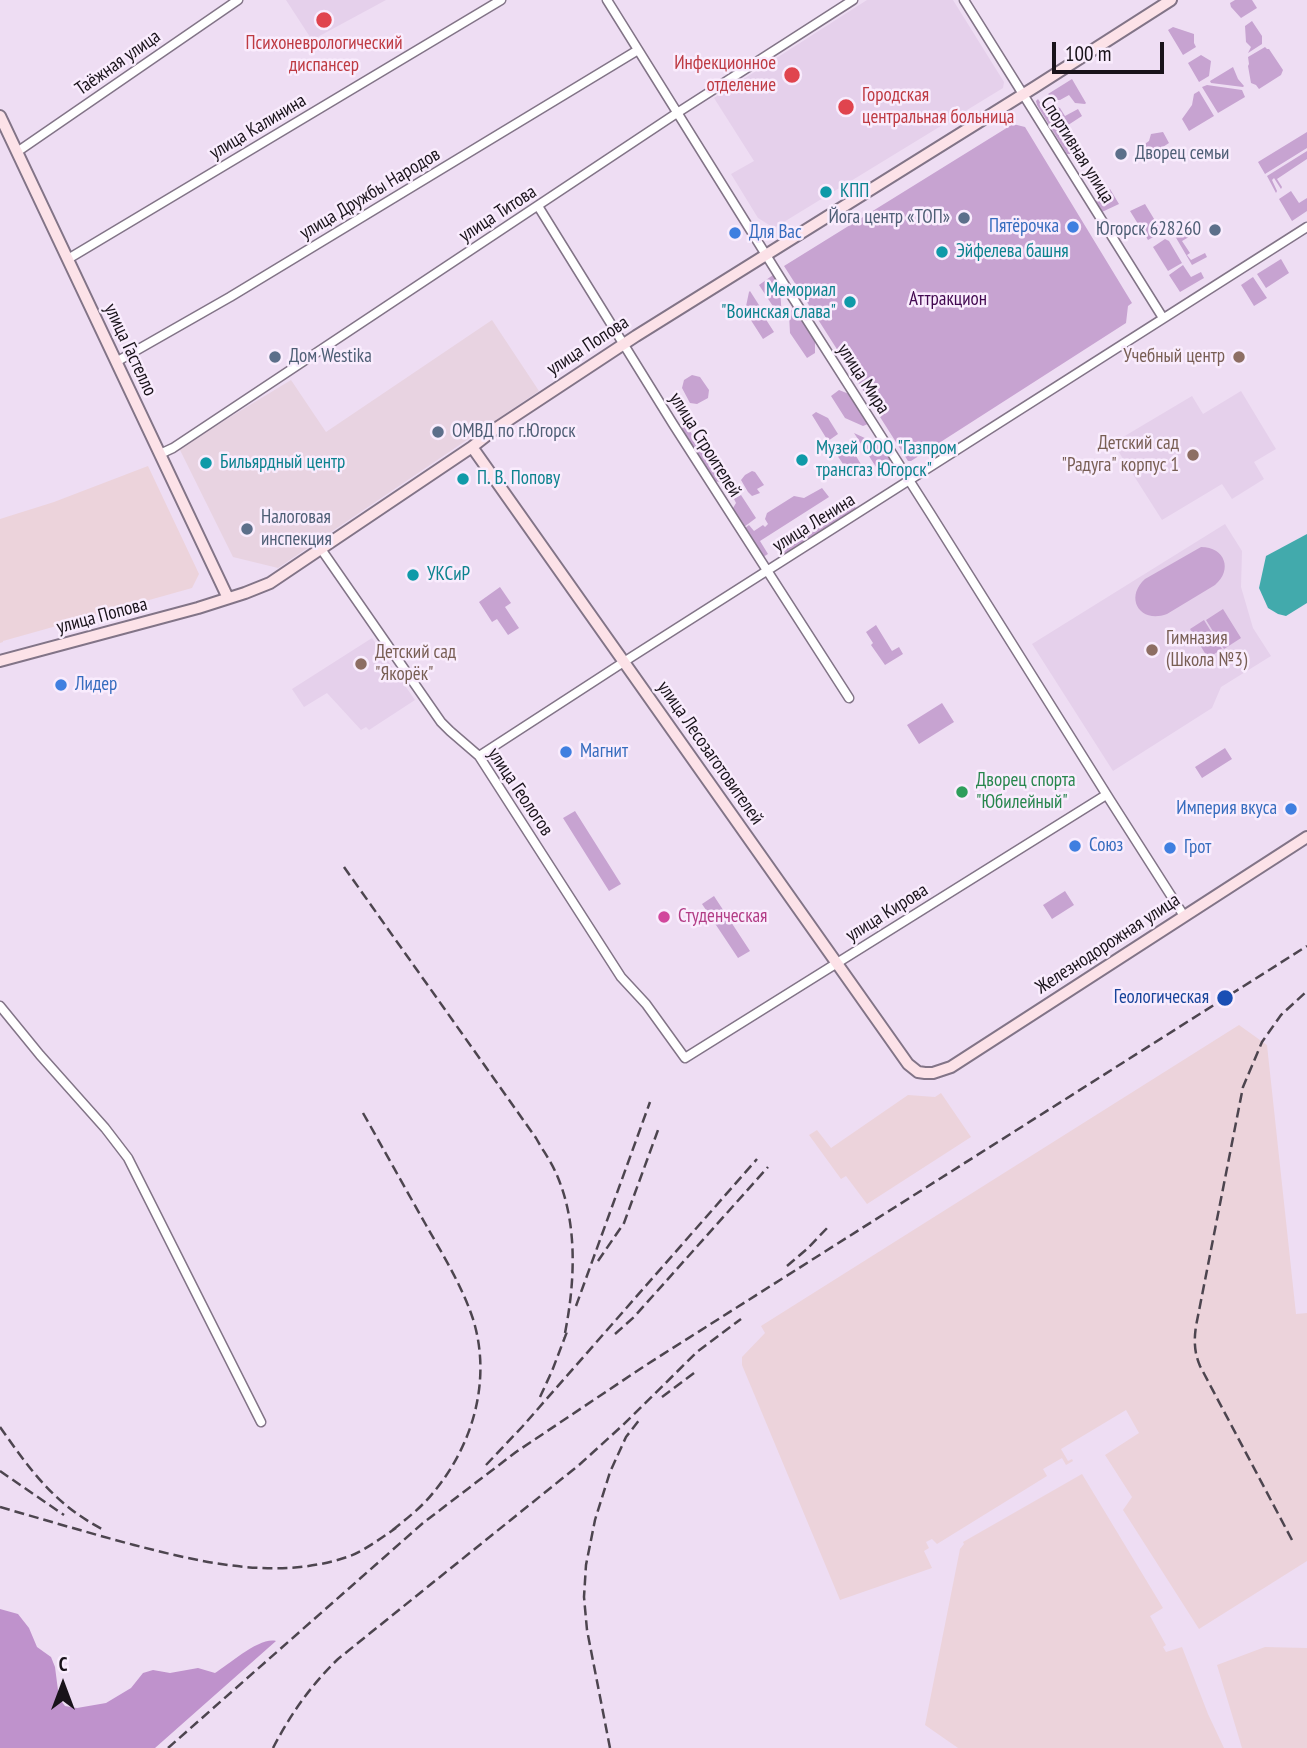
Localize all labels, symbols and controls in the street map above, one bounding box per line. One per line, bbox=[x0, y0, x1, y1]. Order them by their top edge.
marker: Психоневрологический диспансер bbox=[314, 10, 334, 30]
street label: Таёжная улица bbox=[71, 25, 165, 101]
scale bar bbox=[1055, 28, 1167, 72]
place label: Психоневрологический диспансер bbox=[246, 33, 402, 77]
text: 100 m bbox=[1065, 40, 1111, 67]
place label: Инфекционное отделение bbox=[674, 53, 776, 97]
marker: Инфекционное отделение bbox=[782, 65, 802, 85]
place label: Городская центральная больница bbox=[862, 85, 1014, 129]
street label: улица Калинина bbox=[206, 89, 310, 165]
street label: Спортивная улица bbox=[1035, 92, 1119, 208]
marker: Городская центральная больница bbox=[836, 97, 856, 117]
street label: улица Дружбы Народов bbox=[296, 143, 444, 245]
place label: Дворец семьи bbox=[1135, 143, 1229, 165]
marker: Дворец семьи bbox=[1113, 146, 1129, 162]
street label: улица Титова bbox=[455, 181, 541, 247]
place label: КПП bbox=[840, 181, 869, 203]
marker: КПП bbox=[818, 184, 834, 200]
place label: Йога центр «ТОП» bbox=[828, 207, 950, 229]
marker: Йога центр «ТОП» bbox=[956, 210, 972, 226]
place label: Пятёрочка bbox=[989, 216, 1059, 238]
marker: Пятёрочка bbox=[1065, 219, 1081, 235]
place label: Югорск 628260 bbox=[1096, 219, 1201, 241]
place label: Для Вас bbox=[749, 222, 802, 244]
marker: Югорск 628260 bbox=[1207, 222, 1223, 238]
marker: Для Вас bbox=[727, 225, 743, 241]
place label: Эйфелева башня bbox=[956, 241, 1069, 263]
marker: Эйфелева башня bbox=[934, 244, 950, 260]
place label: Мемориал "Воинская слава" bbox=[721, 280, 836, 324]
park label: Аттракцион bbox=[909, 289, 987, 311]
marker: Мемориал "Воинская слава" bbox=[842, 294, 858, 310]
street label: улица Гастелло bbox=[99, 300, 161, 400]
street label: улица Попова bbox=[543, 311, 633, 381]
street label: улица Мира bbox=[832, 340, 894, 418]
place label: Дом Westika bbox=[289, 346, 372, 368]
place label: Учебный центр bbox=[1123, 346, 1225, 368]
marker: Дом Westika bbox=[267, 349, 283, 365]
marker: Учебный центр bbox=[1231, 349, 1247, 365]
street label: улица Строителей bbox=[664, 389, 746, 501]
place label: ОМВД по г.Югорск bbox=[452, 421, 576, 443]
marker: ОМВД по г.Югорск bbox=[430, 424, 446, 440]
place label: Детский сад "Радуга" корпус 1 bbox=[1061, 433, 1179, 477]
place label: Музей ООО "Газпром трансгаз Югорск" bbox=[816, 438, 957, 482]
marker: Детский сад "Радуга" корпус 1 bbox=[1185, 447, 1201, 463]
place label: Бильярдный центр bbox=[220, 452, 345, 474]
marker: Музей ООО "Газпром трансгаз Югорск" bbox=[794, 452, 810, 468]
marker: Бильярдный центр bbox=[198, 455, 214, 471]
place label: П. В. Попову bbox=[477, 468, 560, 490]
marker: П. В. Попову bbox=[455, 471, 471, 487]
street label: улица Ленина bbox=[769, 489, 859, 557]
place label: Налоговая инспекция bbox=[261, 507, 332, 551]
marker: Налоговая инспекция bbox=[239, 521, 255, 537]
place label: УКСиР bbox=[427, 564, 470, 586]
marker: УКСиР bbox=[405, 567, 421, 583]
street label: улица Попова bbox=[54, 593, 150, 639]
place label: Гимназия (Школа №3) bbox=[1166, 628, 1247, 672]
place label: Детский сад "Якорёк" bbox=[375, 642, 456, 686]
marker: Гимназия (Школа №3) bbox=[1144, 642, 1160, 658]
marker: Детский сад "Якорёк" bbox=[353, 656, 369, 672]
place label: Лидер bbox=[75, 674, 117, 696]
marker: Лидер bbox=[53, 677, 69, 693]
street label: улица Лесозаготовителей bbox=[652, 677, 768, 829]
place label: Магнит bbox=[580, 741, 628, 763]
street label: улица Геологов bbox=[482, 744, 558, 840]
marker: Магнит bbox=[558, 744, 574, 760]
place label: Дворец спорта "Юбилейный" bbox=[976, 770, 1076, 814]
marker: Дворец спорта "Юбилейный" bbox=[954, 784, 970, 800]
place label: Империя вкуса bbox=[1176, 798, 1277, 820]
marker: Империя вкуса bbox=[1283, 801, 1299, 817]
place label: Союз bbox=[1089, 835, 1123, 857]
place label: Грот bbox=[1184, 837, 1211, 859]
marker: Союз bbox=[1067, 838, 1083, 854]
marker: Грот bbox=[1162, 840, 1178, 856]
street label: улица Кирова bbox=[842, 879, 932, 947]
street label: Железнодорожная улица bbox=[1032, 889, 1184, 999]
place label: Студенческая bbox=[678, 906, 767, 928]
marker: Студенческая bbox=[656, 909, 672, 925]
place label: Геологическая bbox=[1114, 987, 1209, 1009]
marker: Геологическая bbox=[1215, 988, 1235, 1008]
north arrow bbox=[28, 1650, 98, 1720]
text: С bbox=[59, 1652, 67, 1676]

